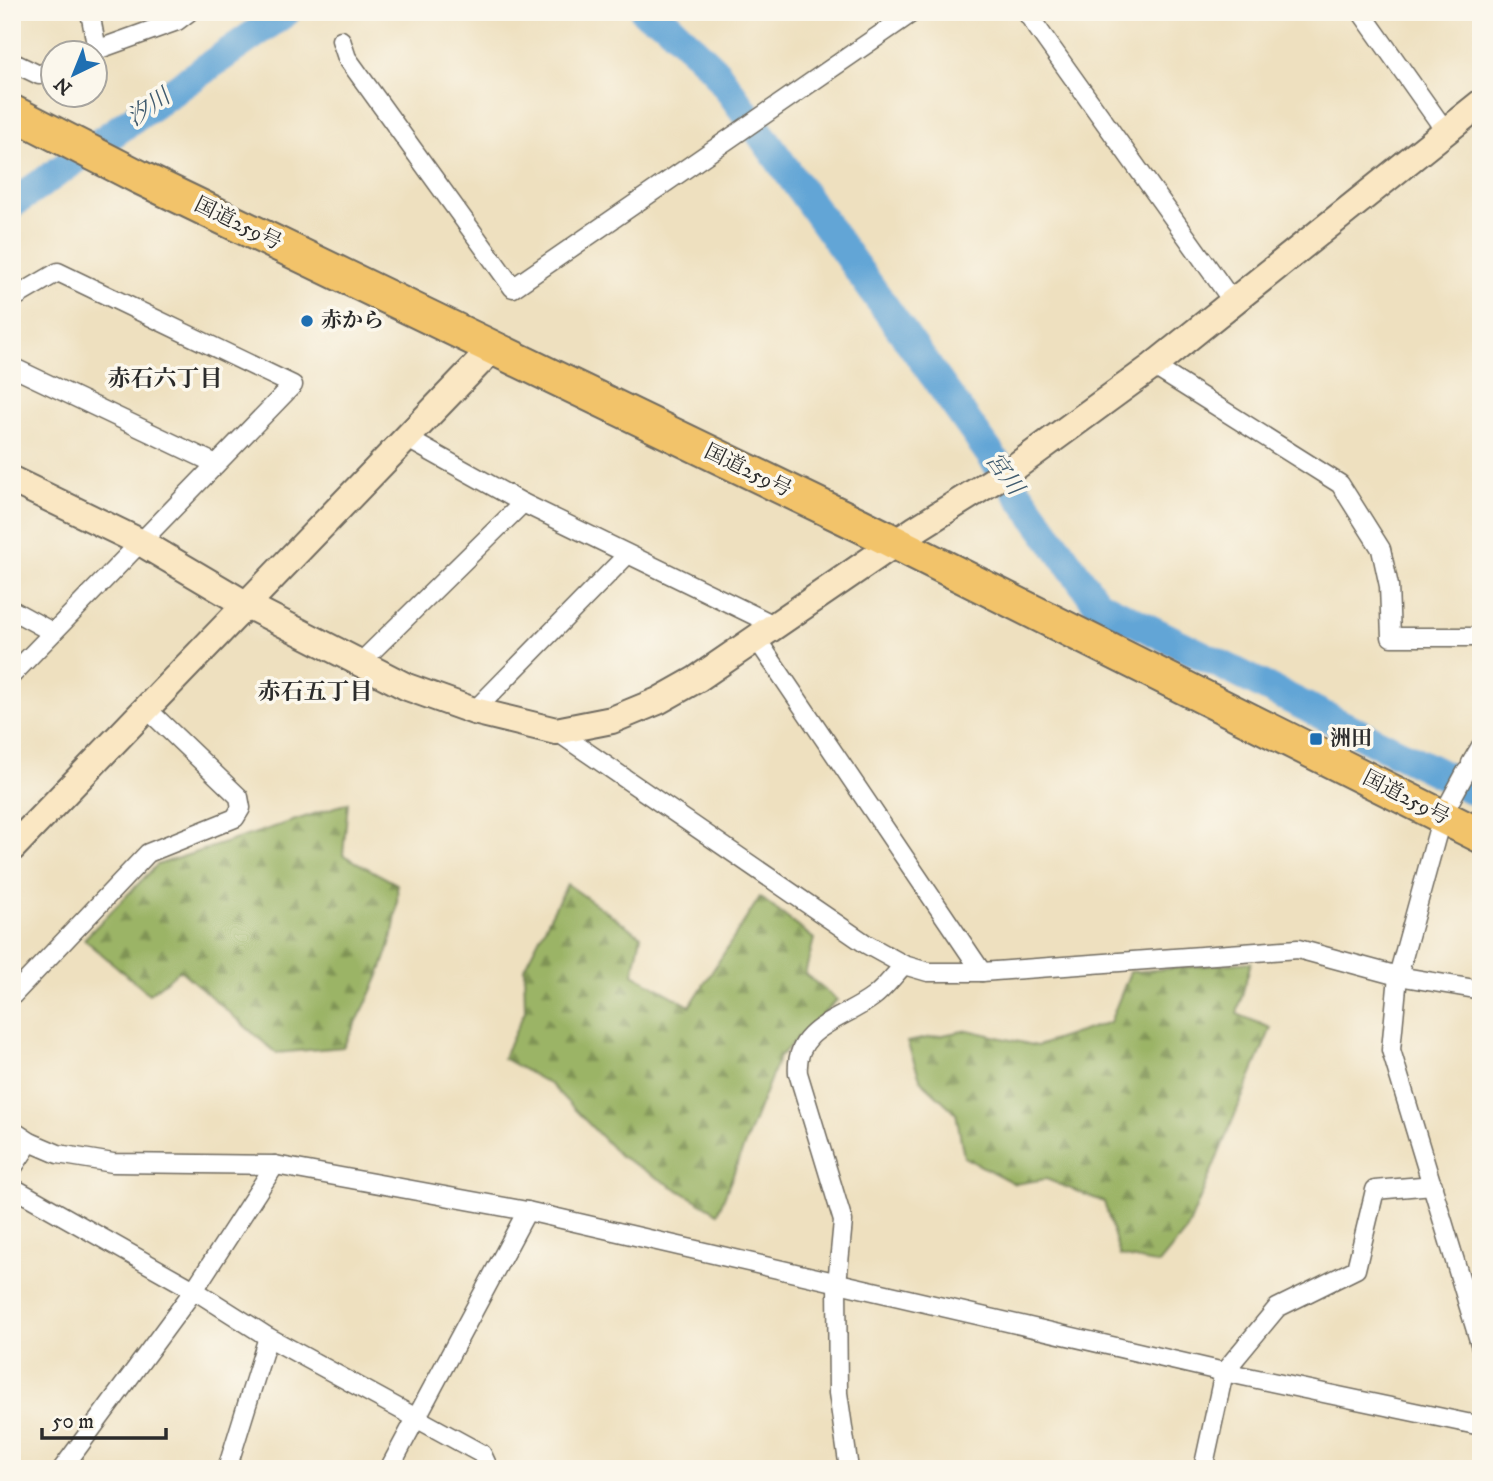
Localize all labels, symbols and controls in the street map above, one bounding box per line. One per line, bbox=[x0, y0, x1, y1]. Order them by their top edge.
north arrow bbox=[38, 38, 108, 108]
text: N bbox=[50, 71, 77, 99]
water label: 汐川 bbox=[122, 81, 179, 133]
street label: 国道259号 bbox=[190, 192, 286, 256]
place label: 赤から bbox=[321, 308, 384, 334]
marker: 赤から bbox=[299, 313, 315, 329]
district label: 赤石六丁目 bbox=[108, 365, 223, 394]
street label: 国道259号 bbox=[700, 439, 796, 503]
water label: 宮川 bbox=[979, 447, 1031, 504]
district label: 赤石五丁目 bbox=[258, 678, 373, 707]
place label: 洲田 bbox=[1330, 726, 1372, 752]
marker: 洲田 bbox=[1308, 731, 1324, 747]
street label: 国道259号 bbox=[1358, 765, 1454, 831]
scale bar bbox=[42, 1397, 166, 1441]
text: 50 m bbox=[52, 1409, 94, 1435]

